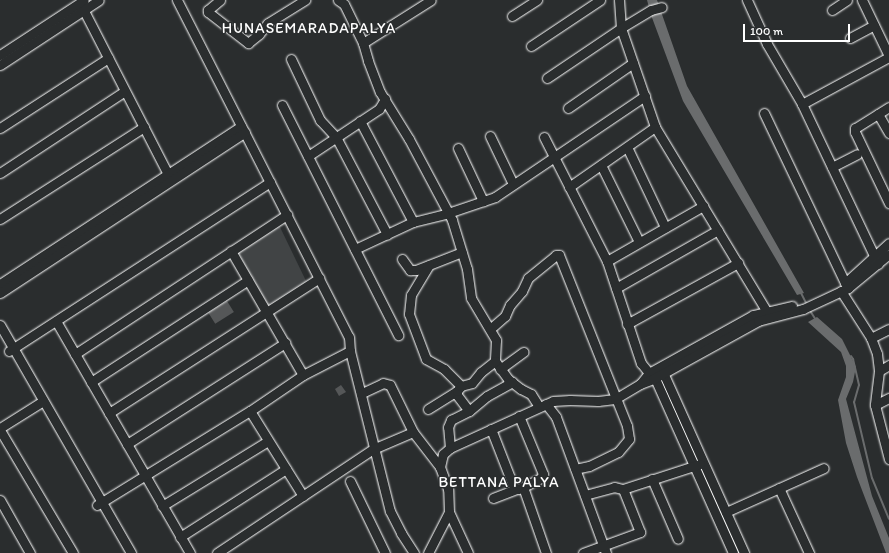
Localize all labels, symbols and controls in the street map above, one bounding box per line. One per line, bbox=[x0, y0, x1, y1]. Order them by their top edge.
scale bar bbox=[745, 16, 852, 42]
district label: HUNASEMARADAPALYA bbox=[221, 20, 397, 38]
text: 100 m bbox=[750, 24, 783, 38]
district label: BETTANA PALYA bbox=[437, 474, 561, 492]

